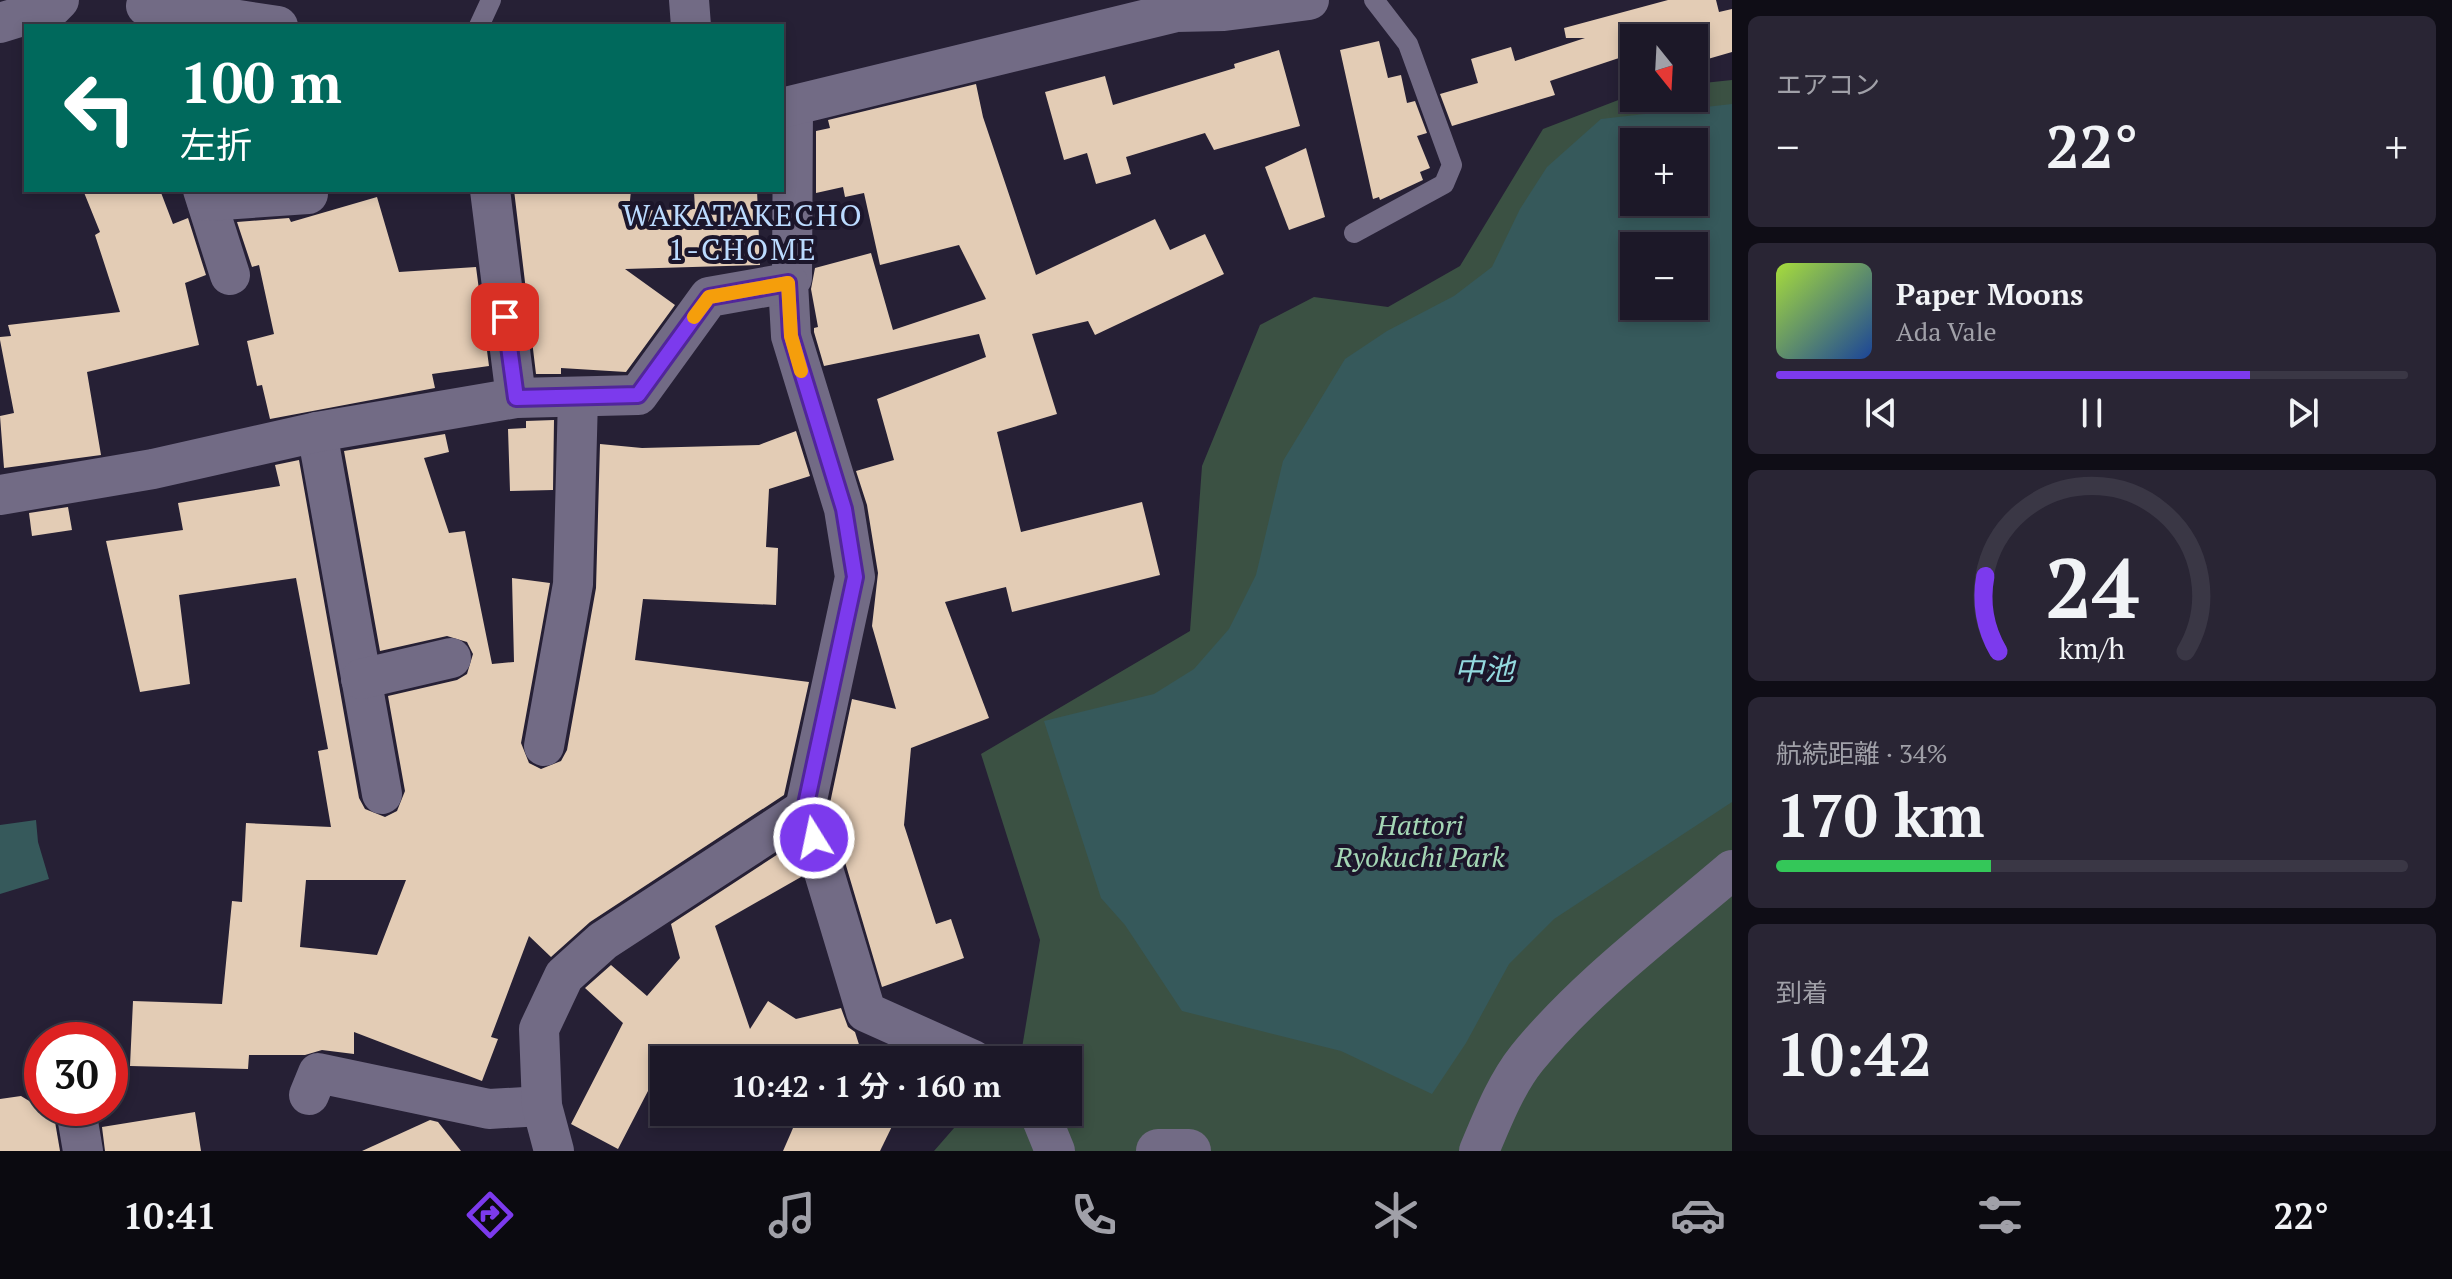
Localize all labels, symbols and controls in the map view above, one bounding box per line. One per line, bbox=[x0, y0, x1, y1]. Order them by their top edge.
north arrow bbox=[1620, 24, 1708, 112]
map controls bbox=[1620, 24, 1708, 320]
text: 100 m bbox=[180, 45, 342, 119]
icon: left bbox=[48, 56, 152, 160]
text: エアコン bbox=[1776, 67, 1880, 101]
text: 22° bbox=[2046, 106, 2138, 185]
text: − bbox=[1776, 117, 1799, 176]
text: + bbox=[2385, 117, 2408, 176]
text: 左折 bbox=[180, 121, 252, 168]
button: + bbox=[1620, 128, 1708, 216]
district label: WAKATAKECHO 1-CHOME bbox=[622, 195, 864, 269]
button: − bbox=[1620, 232, 1708, 320]
text: Paper Moons bbox=[1896, 274, 2084, 314]
pin bbox=[471, 283, 539, 351]
icon: arrive bbox=[483, 295, 527, 339]
text: Ada Vale bbox=[1896, 314, 1997, 348]
icon: previous bbox=[1859, 391, 1903, 435]
icon: pause bbox=[2070, 391, 2114, 435]
icon: next bbox=[2281, 391, 2325, 435]
text: 24 bbox=[2045, 531, 2139, 641]
text: km/h bbox=[2059, 629, 2125, 667]
water label: 中池 bbox=[1454, 649, 1517, 689]
text: 航続距離 · 34% bbox=[1776, 736, 1948, 770]
text: 170 km bbox=[1776, 775, 1984, 854]
position arrow bbox=[772, 796, 856, 880]
park label: Hattori Ryokuchi Park bbox=[1334, 806, 1505, 875]
text: 到着 bbox=[1776, 975, 1828, 1009]
text: 10:42 bbox=[1776, 1014, 1932, 1093]
speed limit sign: 30 bbox=[24, 1022, 128, 1126]
text: 10:42 · 1 分 · 160 m bbox=[731, 1066, 1001, 1106]
icon: directions bbox=[462, 1187, 518, 1243]
icon: music bbox=[764, 1187, 820, 1243]
icon: phone bbox=[1066, 1187, 1122, 1243]
icon: climate bbox=[1368, 1187, 1424, 1243]
icon: car bbox=[1670, 1187, 1726, 1243]
icon: filters bbox=[1972, 1187, 2028, 1243]
text: 10:41 bbox=[123, 1192, 217, 1239]
text: 22° bbox=[2273, 1192, 2329, 1239]

